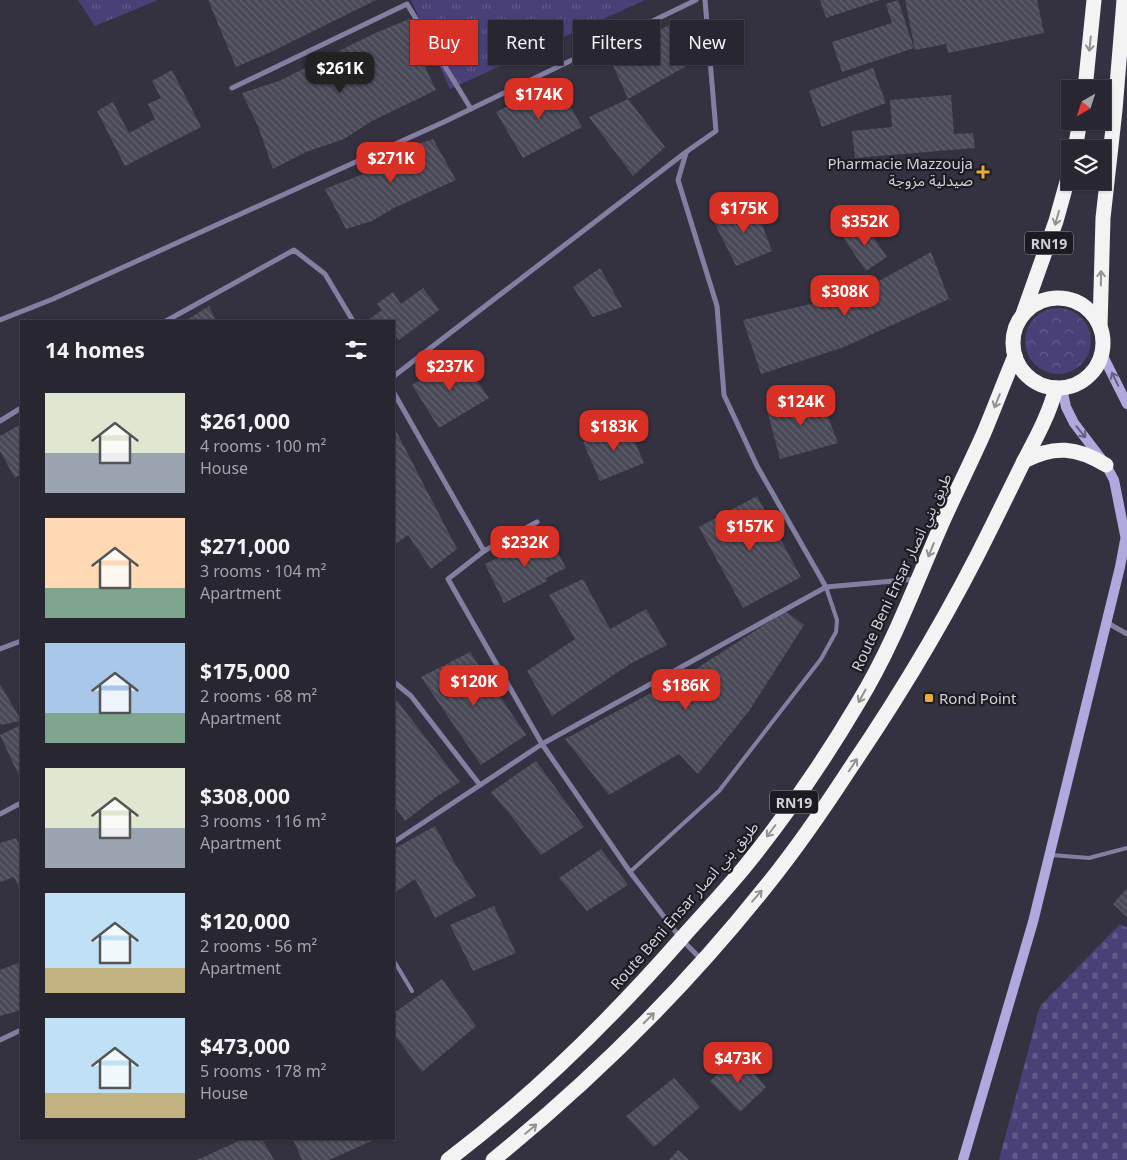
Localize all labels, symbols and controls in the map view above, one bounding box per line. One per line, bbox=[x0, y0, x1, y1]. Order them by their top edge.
chip: Buy bbox=[410, 20, 478, 65]
chip: Rent bbox=[488, 20, 563, 65]
chip: Filters bbox=[573, 20, 660, 65]
chip: New bbox=[670, 20, 744, 65]
one-way arrow bbox=[1085, 36, 1094, 52]
pin: $261K bbox=[305, 52, 375, 94]
text: $261K bbox=[316, 57, 364, 79]
pin: $174K bbox=[504, 78, 574, 120]
north arrow bbox=[1061, 80, 1111, 130]
map controls bbox=[1061, 80, 1111, 190]
text: $174K bbox=[515, 83, 563, 105]
button: layers bbox=[1061, 140, 1111, 190]
pin: $271K bbox=[356, 142, 426, 184]
text: $271K bbox=[367, 147, 415, 169]
place label: Pharmacie Mazzouja صيدلية مزوجة bbox=[827, 153, 973, 190]
marker: Pharmacie Mazzouja صيدلية مزوجة bbox=[977, 166, 989, 178]
pin: $175K bbox=[709, 192, 779, 234]
text: $175K bbox=[720, 197, 768, 219]
pin: $352K bbox=[830, 204, 900, 247]
one-way arrow bbox=[1052, 209, 1062, 225]
text: $352K bbox=[841, 210, 889, 232]
road number: RN19 bbox=[1025, 232, 1073, 254]
one-way arrow bbox=[1096, 270, 1106, 286]
pin: $308K bbox=[810, 274, 880, 317]
text: $308K bbox=[821, 280, 869, 302]
text: 14 homes bbox=[45, 336, 145, 364]
icon: filters bbox=[342, 336, 370, 364]
pin: $237K bbox=[415, 350, 485, 392]
text: $237K bbox=[426, 355, 474, 377]
one-way arrow bbox=[1109, 372, 1119, 387]
pin: $124K bbox=[766, 384, 836, 427]
text: $124K bbox=[777, 390, 825, 412]
one-way arrow bbox=[991, 393, 1001, 408]
text: $261,000 bbox=[200, 407, 290, 435]
pin: $183K bbox=[579, 410, 649, 452]
icon: home bbox=[85, 413, 145, 473]
text: $183K bbox=[590, 415, 638, 437]
one-way arrow bbox=[1075, 425, 1086, 438]
text: 4 rooms · 100 m² bbox=[200, 435, 326, 457]
text: House bbox=[200, 457, 248, 479]
street label: Route Beni Ensar طريق بني انصار bbox=[846, 470, 958, 675]
pin: $157K bbox=[715, 510, 785, 552]
text: $157K bbox=[726, 515, 774, 537]
pin: $232K bbox=[490, 526, 560, 568]
text: $232K bbox=[501, 531, 549, 553]
text: $271,000 bbox=[200, 532, 290, 560]
icon: home bbox=[85, 538, 145, 598]
one-way arrow bbox=[926, 542, 936, 557]
text: 3 rooms · 104 m² bbox=[200, 560, 326, 582]
text: Apartment bbox=[200, 582, 281, 604]
text: $175,000 bbox=[200, 657, 290, 685]
icon: home bbox=[85, 663, 145, 723]
pin: $120K bbox=[439, 664, 509, 707]
pin: $186K bbox=[651, 668, 721, 711]
text: $120K bbox=[450, 670, 498, 692]
text: $186K bbox=[662, 674, 710, 696]
text: 2 rooms · 68 m² bbox=[200, 685, 317, 707]
place label: Rond Point bbox=[939, 688, 1017, 708]
one-way arrow bbox=[857, 689, 867, 704]
marker: Rond Point bbox=[923, 692, 935, 704]
text: Apartment bbox=[200, 707, 281, 729]
one-way arrow bbox=[848, 758, 858, 772]
text: $308,000 bbox=[200, 782, 290, 810]
icon: home bbox=[85, 788, 145, 848]
road number: RN19 bbox=[770, 790, 818, 814]
text: 3 rooms · 116 m² bbox=[200, 810, 326, 832]
street label: Route Beni Ensar طريق بني انصار bbox=[606, 817, 764, 995]
one-way arrow bbox=[766, 824, 777, 837]
text: Apartment bbox=[200, 832, 281, 854]
one-way arrow bbox=[752, 890, 763, 903]
text: $120,000 bbox=[200, 907, 290, 935]
icon: home bbox=[85, 913, 145, 973]
text: 2 rooms · 56 m² bbox=[200, 935, 317, 957]
text: Apartment bbox=[200, 957, 281, 979]
one-way arrow bbox=[643, 1012, 656, 1024]
text: $473,000 bbox=[200, 1032, 290, 1060]
icon: home bbox=[85, 1038, 145, 1098]
pin: $473K bbox=[703, 1042, 773, 1084]
text: $473K bbox=[714, 1047, 762, 1069]
text: 5 rooms · 178 m² bbox=[200, 1060, 326, 1082]
text: House bbox=[200, 1082, 248, 1104]
one-way arrow bbox=[524, 1124, 537, 1135]

